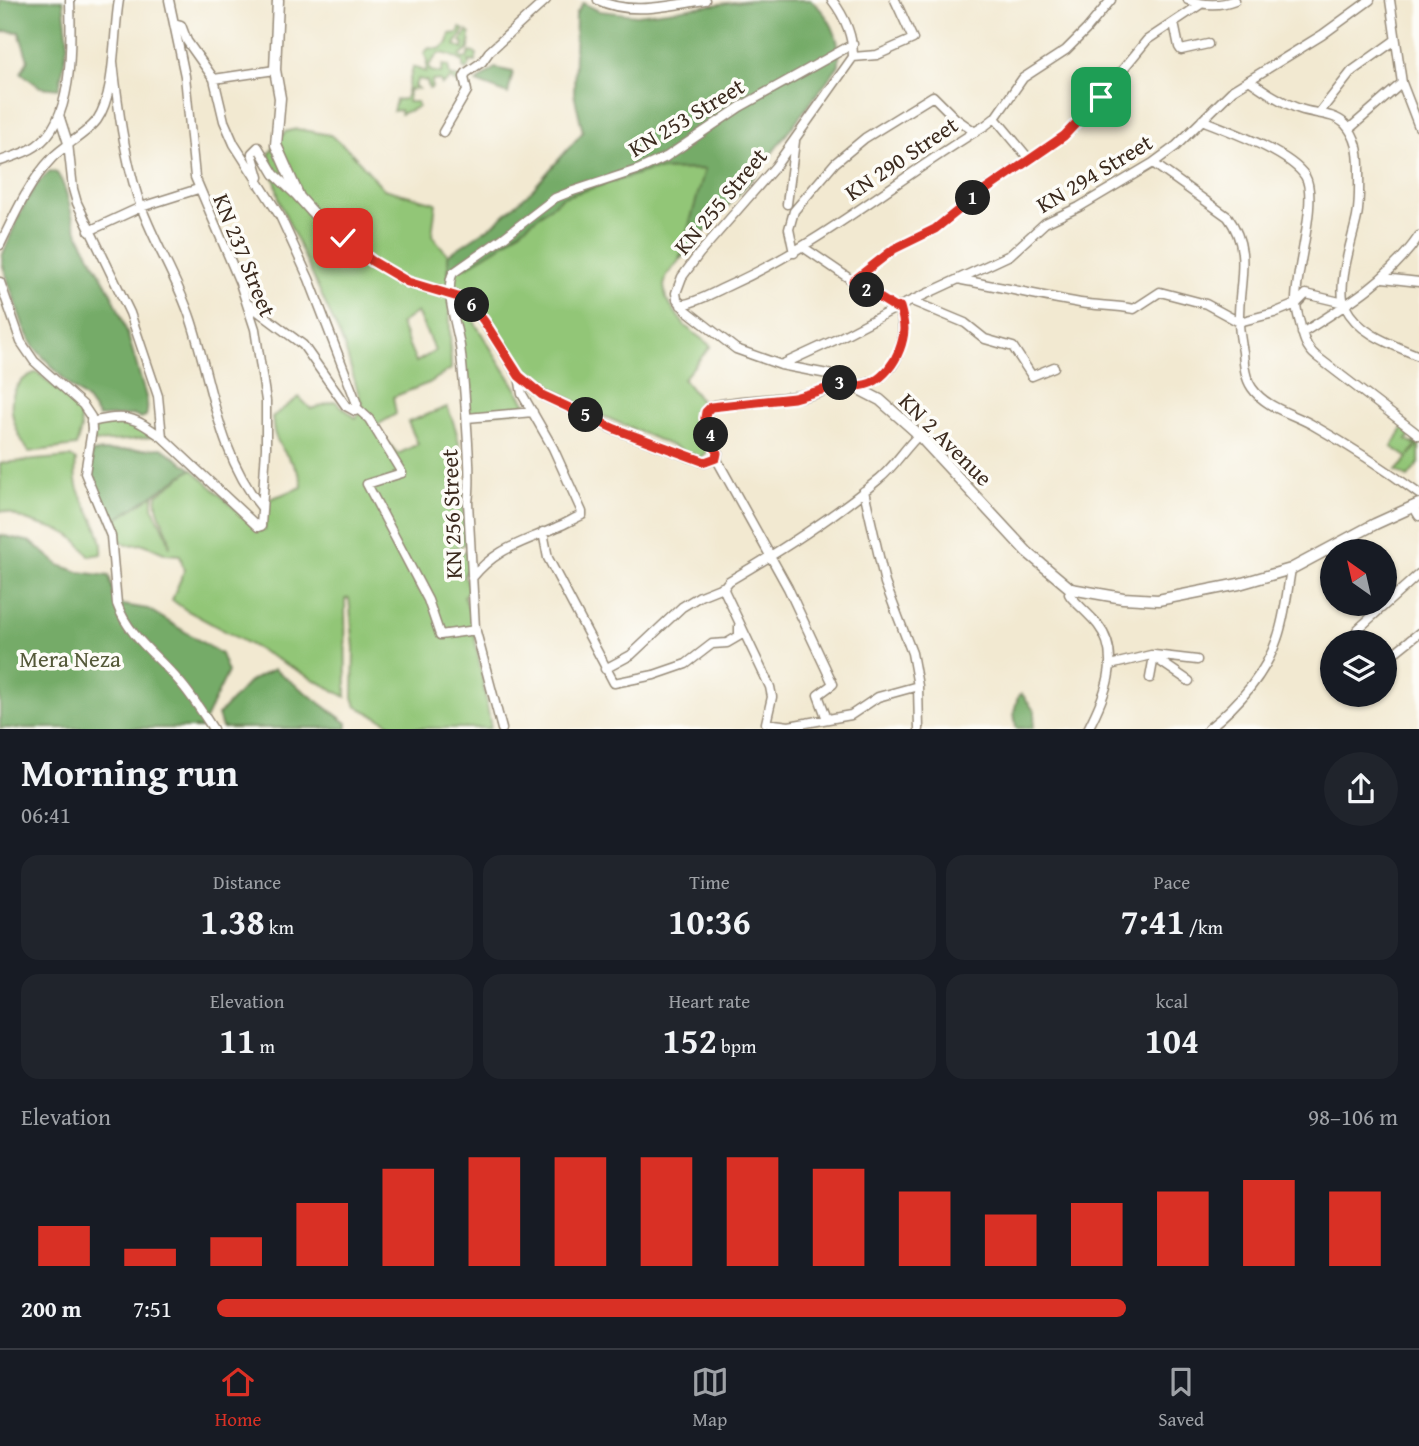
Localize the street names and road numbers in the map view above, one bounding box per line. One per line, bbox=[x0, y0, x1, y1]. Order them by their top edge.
street label: KN 253 Street bbox=[622, 69, 750, 165]
street label: KN 290 Street bbox=[838, 108, 964, 208]
street label: KN 294 Street bbox=[1030, 125, 1158, 221]
street label: KN 255 Street bbox=[666, 141, 774, 261]
street label: KN 237 Street bbox=[205, 188, 285, 322]
street label: KN 2 Avenue bbox=[892, 385, 1000, 493]
street label: KN 256 Street bbox=[432, 448, 470, 580]

